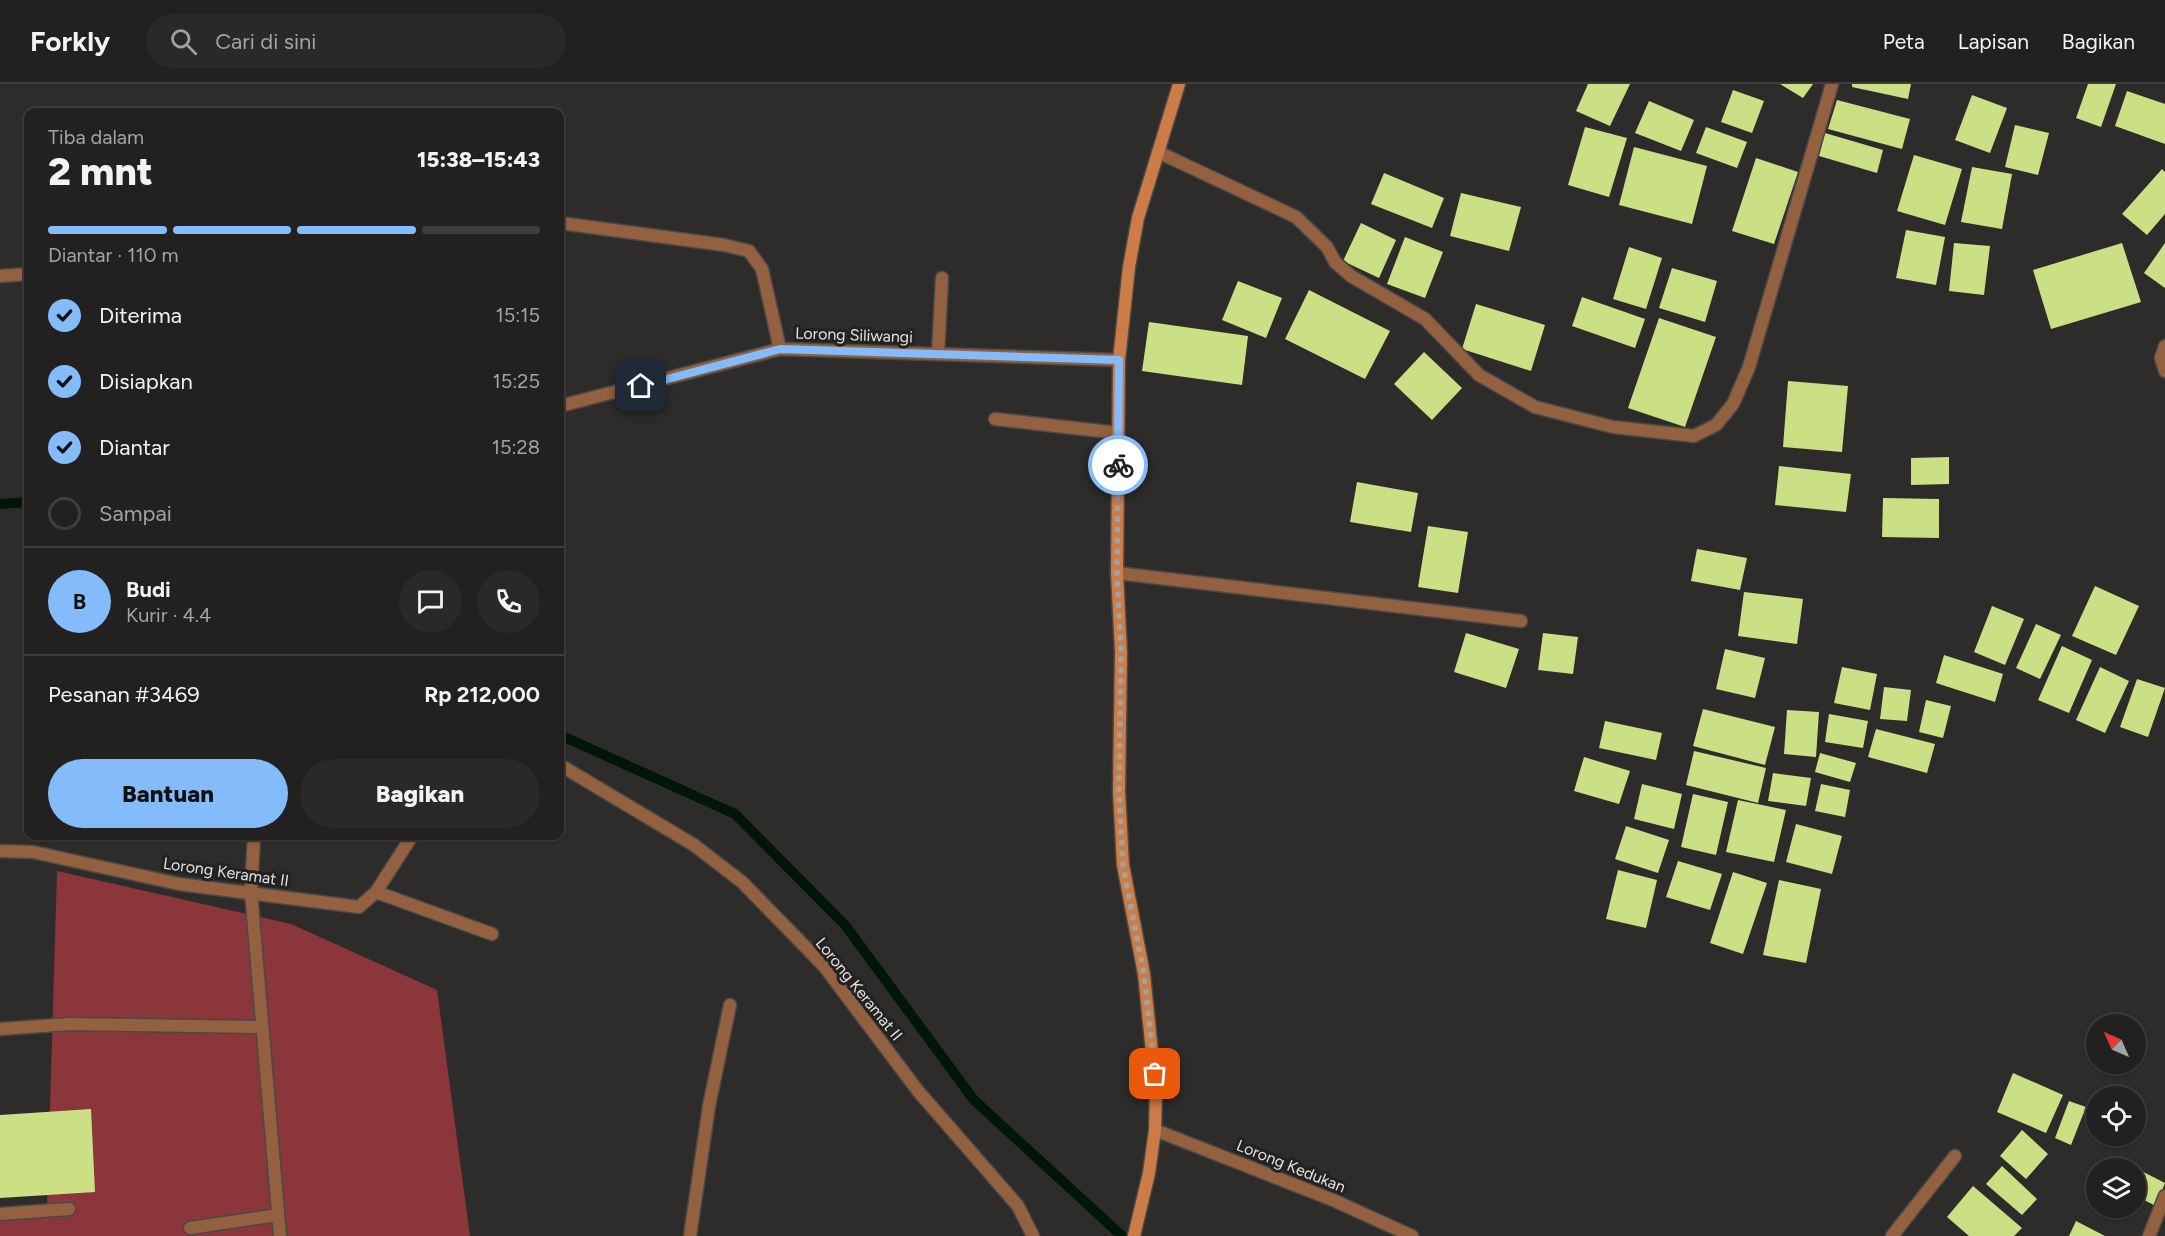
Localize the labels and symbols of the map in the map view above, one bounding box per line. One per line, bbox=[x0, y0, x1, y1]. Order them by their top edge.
street label: Lorong Siliwangi bbox=[795, 323, 913, 347]
pin bbox=[615, 360, 666, 411]
courier bbox=[1088, 435, 1148, 495]
street label: Lorong Keramat II bbox=[162, 854, 290, 890]
street label: Lorong Keramat II bbox=[812, 934, 906, 1044]
north arrow bbox=[2086, 1014, 2146, 1074]
pin bbox=[1129, 1048, 1180, 1099]
street label: Lorong Kedukan bbox=[1234, 1135, 1348, 1197]

